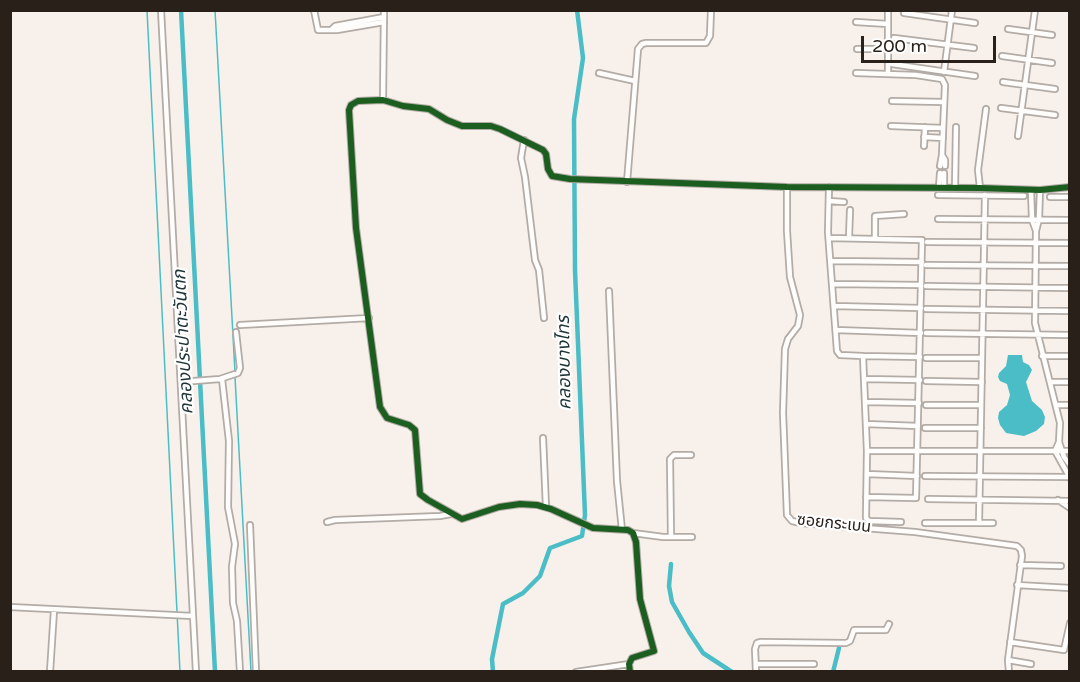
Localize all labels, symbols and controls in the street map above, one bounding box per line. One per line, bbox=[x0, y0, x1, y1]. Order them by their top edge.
scale bar bbox=[864, 24, 999, 62]
text: 200 m bbox=[872, 35, 927, 57]
water label: คลองประปาตะวันตก bbox=[169, 269, 199, 415]
water label: คลองบางไทร bbox=[553, 316, 577, 410]
street label: ซอยกระเบน bbox=[796, 511, 872, 537]

